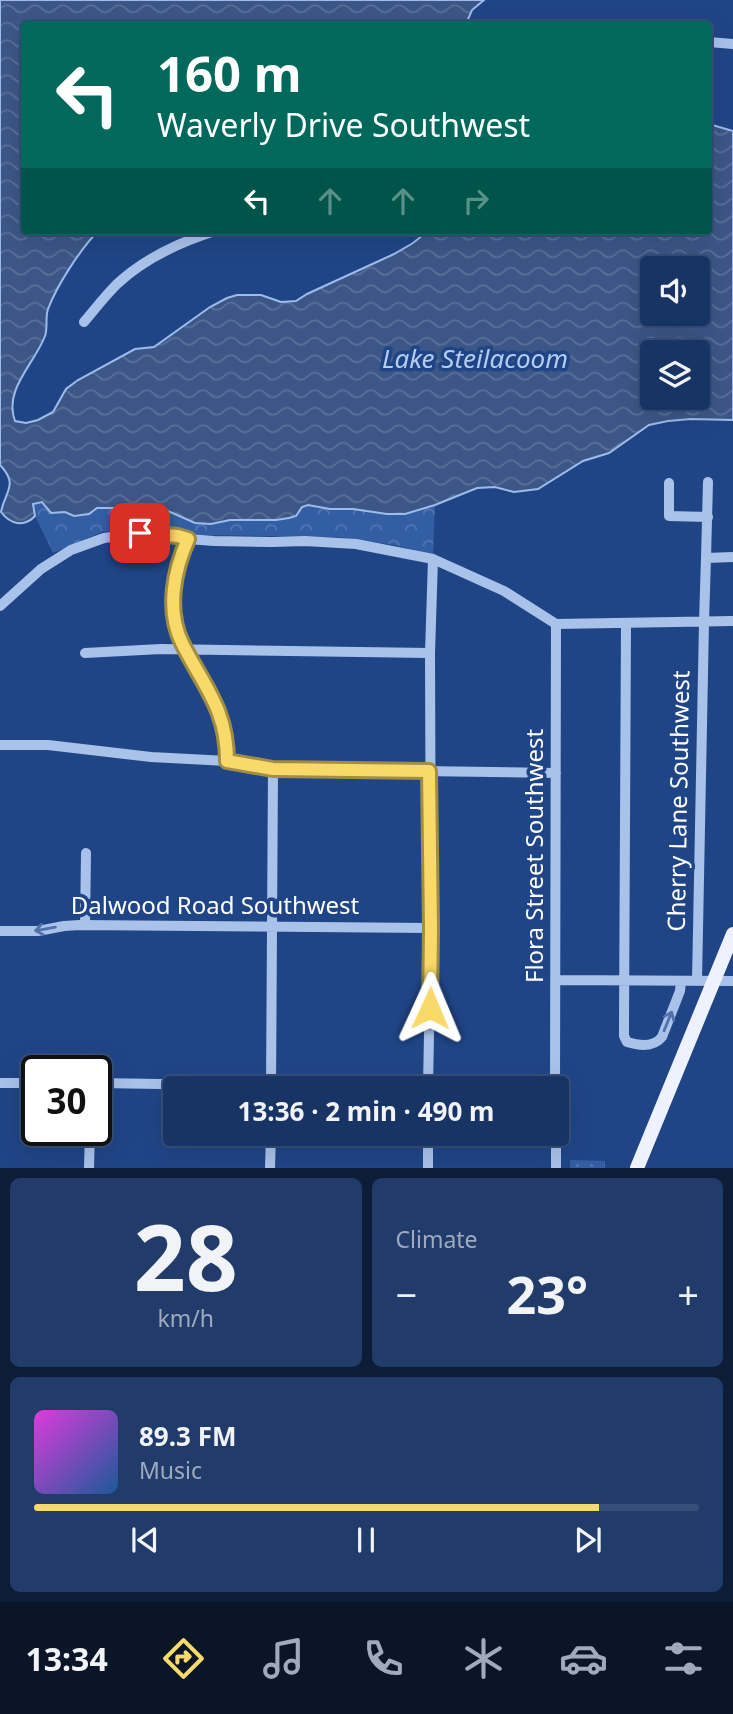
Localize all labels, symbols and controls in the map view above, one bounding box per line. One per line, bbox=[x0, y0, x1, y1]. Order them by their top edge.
text: 160 m bbox=[157, 40, 302, 106]
icon: left bbox=[42, 49, 133, 140]
text: Waverly Drive Southwest bbox=[157, 103, 530, 146]
icon: left bbox=[238, 182, 276, 220]
icon: ahead bbox=[311, 182, 349, 220]
icon: ahead bbox=[384, 182, 422, 220]
icon: right bbox=[457, 182, 495, 220]
map controls bbox=[640, 256, 710, 410]
button: sound bbox=[640, 256, 710, 326]
water label: Lake Steilacoom bbox=[382, 340, 568, 376]
button: layers bbox=[640, 340, 710, 410]
pin bbox=[110, 503, 170, 563]
icon: arrive bbox=[121, 514, 159, 552]
street label: Cherry Lane Southwest bbox=[659, 670, 696, 932]
street label: Flora Street Southwest bbox=[517, 729, 550, 983]
street label: Dalwood Road Southwest bbox=[71, 888, 360, 921]
one-way arrow bbox=[34, 923, 57, 936]
position arrow bbox=[393, 971, 467, 1045]
one-way arrow bbox=[663, 1011, 676, 1033]
speed limit sign: 30 bbox=[21, 1055, 112, 1146]
text: 13:36 · 2 min · 490 m bbox=[238, 1093, 494, 1129]
text: 28 bbox=[134, 1194, 238, 1318]
text: Climate bbox=[396, 1223, 478, 1255]
text: 23° bbox=[506, 1258, 588, 1329]
text: − bbox=[396, 1268, 417, 1320]
text: + bbox=[677, 1268, 699, 1320]
text: km/h bbox=[157, 1302, 214, 1334]
text: 89.3 FM bbox=[139, 1418, 236, 1454]
text: Music bbox=[139, 1454, 202, 1486]
icon: previous bbox=[126, 1521, 164, 1559]
icon: pause bbox=[347, 1521, 385, 1559]
icon: next bbox=[569, 1521, 607, 1559]
icon: directions bbox=[159, 1634, 208, 1683]
icon: music bbox=[259, 1634, 308, 1683]
icon: phone bbox=[359, 1634, 408, 1683]
icon: climate bbox=[459, 1634, 508, 1683]
icon: car bbox=[559, 1634, 608, 1683]
icon: filters bbox=[659, 1634, 708, 1683]
text: 13:34 bbox=[25, 1637, 108, 1680]

